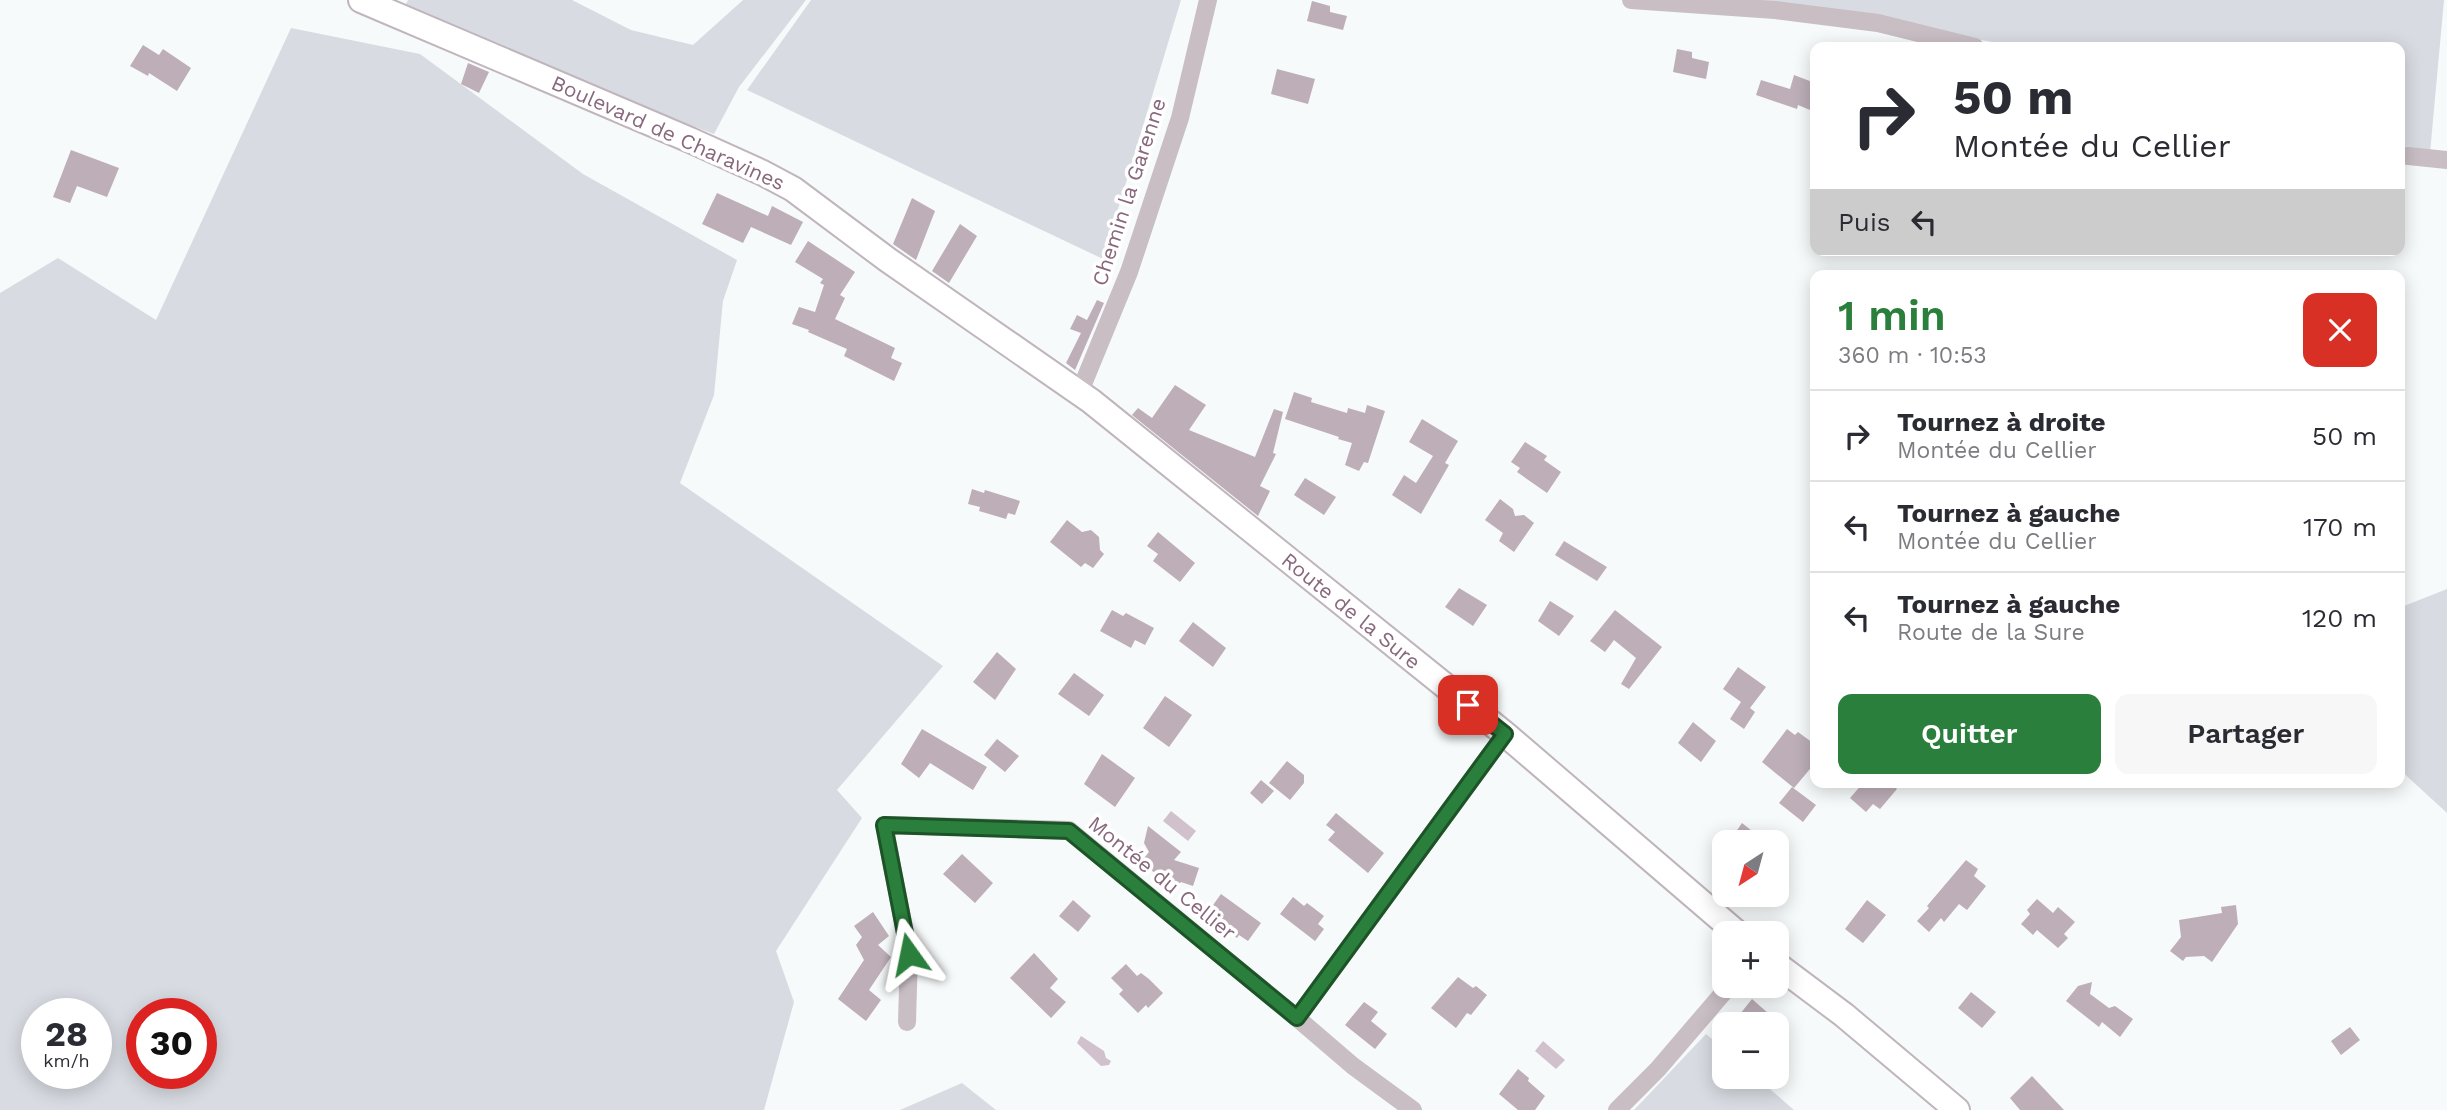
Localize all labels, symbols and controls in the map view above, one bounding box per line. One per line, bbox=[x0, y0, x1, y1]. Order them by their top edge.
text: 50 m bbox=[1953, 68, 2073, 126]
street label: Boulevard de Charavines bbox=[548, 70, 789, 195]
icon: right bbox=[1838, 70, 1929, 161]
street label: Chemin la Garenne bbox=[1086, 95, 1171, 289]
text: Montée du Cellier bbox=[1953, 127, 2231, 165]
icon: left bbox=[1905, 203, 1943, 241]
text: Puis bbox=[1838, 207, 1891, 237]
text: 1 min bbox=[1838, 291, 1946, 340]
button: close bbox=[2303, 293, 2377, 367]
text: 360 m · 10:53 bbox=[1838, 342, 1987, 369]
text: Tournez à droite bbox=[1897, 407, 2106, 437]
icon: right bbox=[1838, 417, 1876, 455]
text: 50 m bbox=[2312, 421, 2377, 451]
text: Montée du Cellier bbox=[1897, 437, 2097, 464]
text: Tournez à gauche bbox=[1897, 498, 2120, 528]
icon: left bbox=[1838, 508, 1876, 546]
text: 170 m bbox=[2303, 512, 2377, 542]
text: Montée du Cellier bbox=[1897, 528, 2097, 555]
street label: Route de la Sure bbox=[1277, 547, 1426, 674]
text: Tournez à gauche bbox=[1897, 589, 2120, 619]
icon: left bbox=[1838, 599, 1876, 637]
text: 120 m bbox=[2302, 603, 2377, 633]
text: Route de la Sure bbox=[1897, 619, 2085, 646]
pin bbox=[1438, 675, 1498, 735]
icon: arrive bbox=[1449, 686, 1487, 724]
button: Quitter bbox=[1838, 694, 2101, 774]
button: Partager bbox=[2115, 694, 2377, 774]
street label: Montée du Cellier bbox=[1084, 811, 1241, 945]
north arrow bbox=[1712, 830, 1788, 906]
map controls bbox=[1712, 830, 1789, 1089]
position arrow bbox=[872, 917, 946, 991]
button: + bbox=[1712, 921, 1789, 998]
speed limit sign: 30 bbox=[126, 998, 217, 1089]
button: − bbox=[1712, 1012, 1789, 1089]
text: 28 bbox=[45, 1013, 88, 1055]
text: km/h bbox=[43, 1050, 90, 1071]

